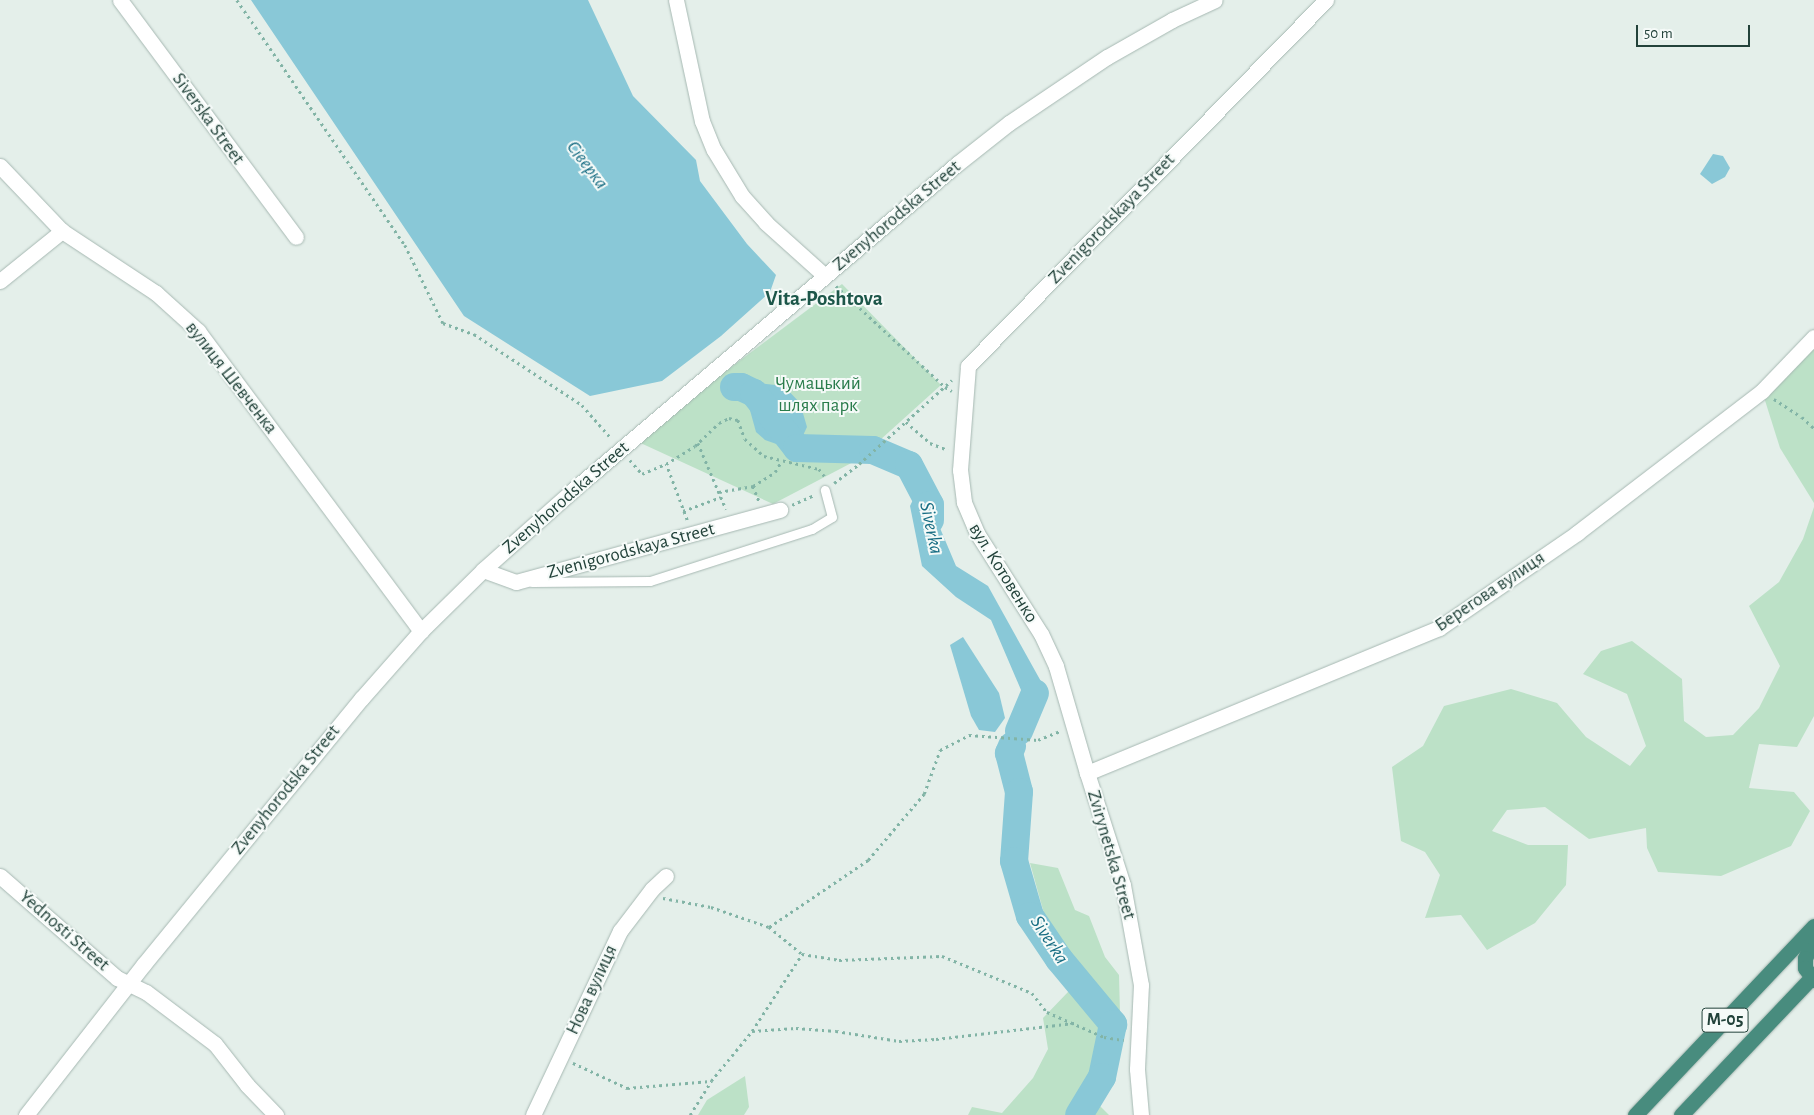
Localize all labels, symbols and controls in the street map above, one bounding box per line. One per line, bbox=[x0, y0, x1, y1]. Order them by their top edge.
scale bar bbox=[1639, 15, 1753, 47]
text: 50 m bbox=[1644, 26, 1673, 41]
street label: Siverska Street bbox=[167, 69, 249, 169]
water label: Сіверка bbox=[561, 136, 613, 194]
street label: Zvenigorodskaya Street bbox=[1044, 149, 1180, 289]
street label: Zvenyhorodska Street bbox=[828, 156, 966, 276]
district label: Vita-Poshtova bbox=[765, 286, 883, 312]
street label: вулиця Шевченка bbox=[180, 317, 282, 439]
park label: Чумацький шлях парк bbox=[775, 373, 861, 417]
street label: Zvenyhorodska Street bbox=[498, 437, 634, 559]
water label: Siverka bbox=[914, 500, 948, 556]
street label: Zvenigorodskaya Street bbox=[545, 518, 717, 584]
street label: вул. Котовенко bbox=[963, 519, 1043, 627]
street label: Берегова вулиця bbox=[1431, 547, 1549, 637]
street label: Zvenyhorodska Street bbox=[227, 721, 345, 859]
street label: Zvirynetska Street bbox=[1082, 788, 1140, 922]
street label: Yednosti Street bbox=[14, 886, 114, 976]
water label: Siverka bbox=[1024, 911, 1074, 969]
street label: Нова вулиця bbox=[561, 941, 623, 1039]
road number: М-05 bbox=[1701, 1004, 1749, 1036]

